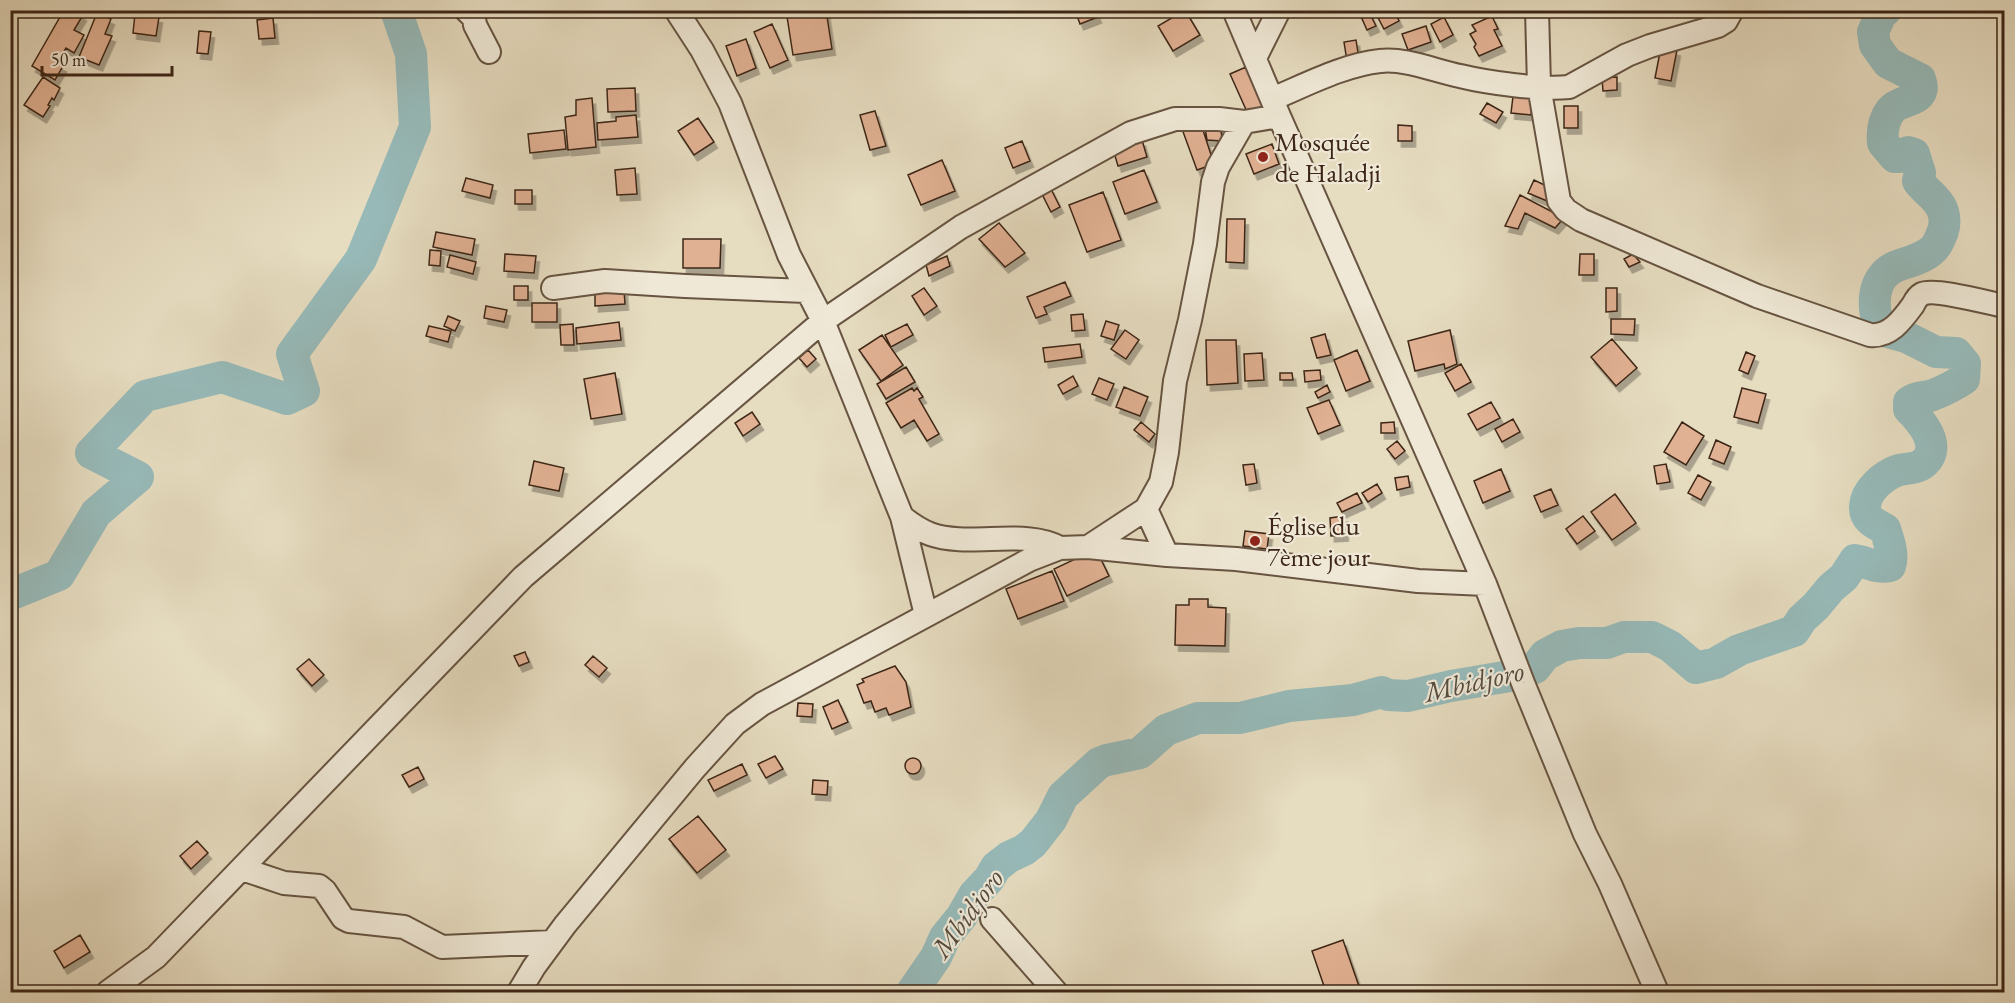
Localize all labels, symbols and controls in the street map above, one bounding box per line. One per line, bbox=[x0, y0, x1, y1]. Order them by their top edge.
scale bar bbox=[42, 39, 172, 77]
text: 50 m bbox=[51, 48, 86, 71]
place label: Mosquée de Haladji bbox=[1275, 124, 1381, 190]
marker: Mosquée de Haladji bbox=[1256, 150, 1270, 164]
place label: Église du 7ème jour bbox=[1267, 508, 1370, 574]
marker: Église du 7ème jour bbox=[1248, 534, 1262, 548]
water label: Mbidjoro bbox=[1419, 652, 1528, 710]
water label: Mbidjoro bbox=[921, 861, 1012, 966]

